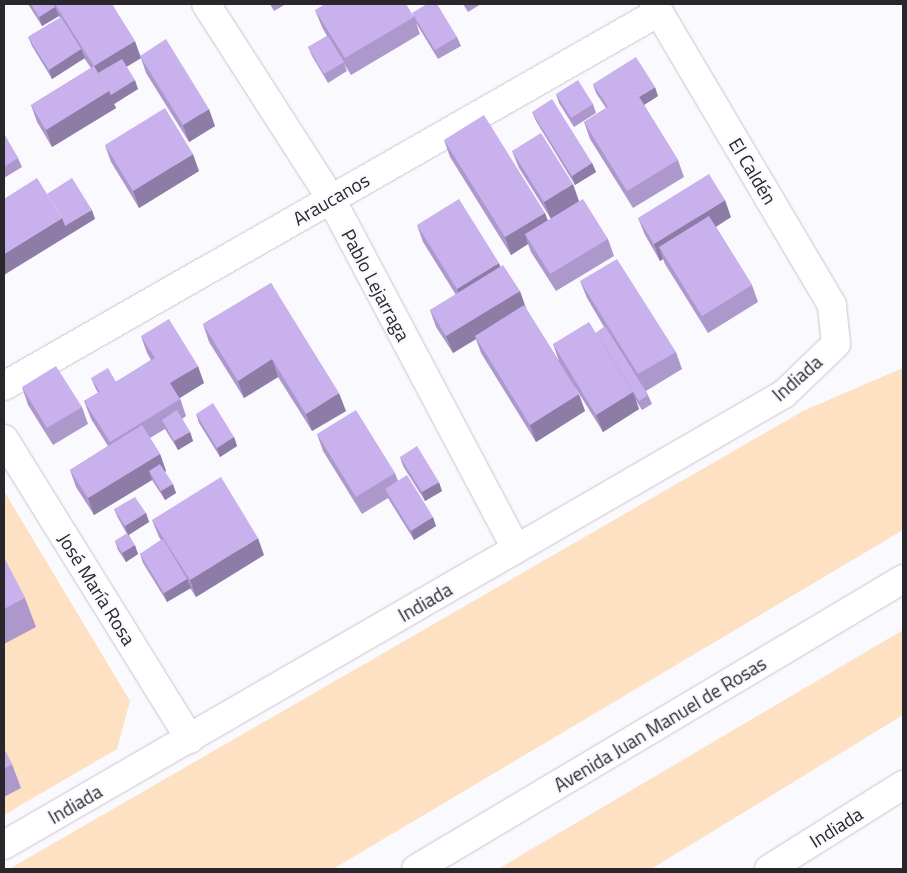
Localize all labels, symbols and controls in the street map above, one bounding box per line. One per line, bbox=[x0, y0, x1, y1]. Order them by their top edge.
street label: El Caldén bbox=[724, 134, 782, 208]
street label: Araucanos bbox=[289, 168, 373, 230]
street label: Pablo Lejarraga bbox=[337, 225, 415, 345]
street label: Indiada bbox=[768, 350, 826, 406]
street label: José María Rosa bbox=[53, 529, 141, 649]
street label: Indiada bbox=[394, 578, 456, 626]
street label: Avenida Juan Manuel de Rosas bbox=[550, 651, 770, 797]
street label: Indiada bbox=[44, 780, 106, 828]
street label: Indiada bbox=[805, 802, 867, 852]

